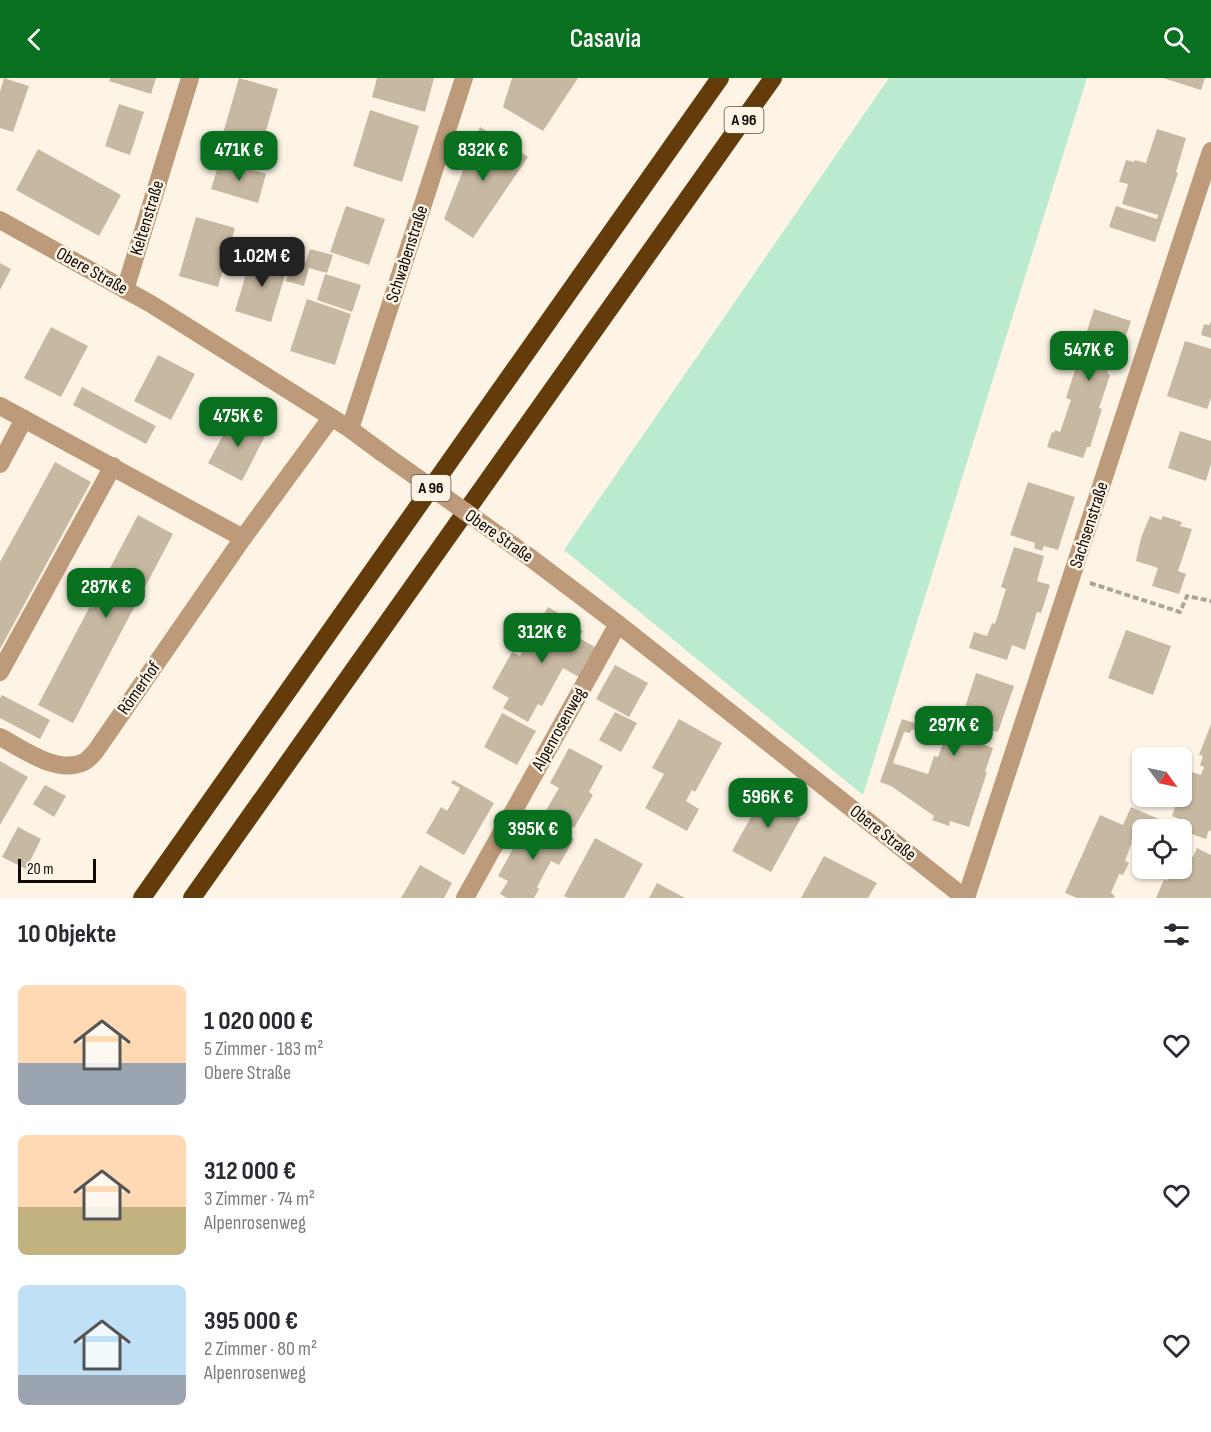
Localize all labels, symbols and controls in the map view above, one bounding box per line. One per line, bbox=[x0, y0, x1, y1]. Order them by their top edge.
icon: back bbox=[18, 23, 51, 56]
text: Casavia bbox=[570, 23, 641, 55]
icon: search bbox=[1160, 23, 1193, 56]
road number: A 96 bbox=[724, 107, 764, 133]
pin: 471K € bbox=[190, 131, 288, 182]
pin: 832K € bbox=[434, 131, 532, 182]
text: 471K € bbox=[214, 138, 264, 162]
text: 832K € bbox=[458, 138, 508, 162]
street label: Keltenstraße bbox=[126, 178, 168, 258]
street label: Schwabenstraße bbox=[382, 203, 432, 305]
pin: 1.02M € bbox=[207, 237, 317, 288]
street label: Obere Straße bbox=[53, 243, 131, 299]
text: 1.02M € bbox=[234, 244, 290, 268]
pin: 547K € bbox=[1040, 331, 1138, 382]
text: 547K € bbox=[1064, 338, 1114, 362]
pin: 475K € bbox=[189, 397, 287, 448]
text: 475K € bbox=[213, 404, 263, 428]
road number: A 96 bbox=[412, 475, 450, 501]
street label: Sachsenstraße bbox=[1065, 479, 1113, 571]
street label: Obere Straße bbox=[461, 505, 537, 567]
pin: 287K € bbox=[57, 568, 155, 619]
text: 287K € bbox=[81, 575, 131, 599]
pin: 312K € bbox=[493, 613, 591, 664]
text: 312K € bbox=[518, 620, 567, 644]
street label: Römerhof bbox=[113, 657, 165, 719]
street label: Alpenrosenweg bbox=[527, 684, 590, 775]
pin: 297K € bbox=[905, 706, 1003, 757]
text: 297K € bbox=[929, 713, 979, 737]
north arrow bbox=[1132, 747, 1192, 807]
map controls bbox=[1132, 747, 1192, 879]
pin: 596K € bbox=[719, 778, 817, 829]
text: 596K € bbox=[743, 785, 793, 809]
street label: Obere Straße bbox=[846, 801, 920, 865]
pin: 395K € bbox=[484, 810, 582, 861]
text: 395K € bbox=[508, 817, 558, 841]
button: locate bbox=[1132, 819, 1192, 879]
scale bar bbox=[18, 856, 96, 884]
text: 20 m bbox=[27, 860, 54, 879]
icon: filters bbox=[1160, 918, 1193, 951]
text: 10 Objekte bbox=[18, 919, 116, 950]
text: 1 020 000 € bbox=[204, 1006, 313, 1037]
icon: home bbox=[66, 1009, 138, 1081]
icon: heart bbox=[1160, 1029, 1193, 1062]
text: 5 Zimmer · 183 m² bbox=[204, 1037, 323, 1061]
text: Obere Straße bbox=[204, 1061, 291, 1085]
text: 312 000 € bbox=[204, 1156, 296, 1187]
icon: home bbox=[66, 1159, 138, 1231]
icon: heart bbox=[1160, 1179, 1193, 1212]
text: 3 Zimmer · 74 m² bbox=[204, 1187, 315, 1211]
text: Alpenrosenweg bbox=[204, 1211, 306, 1235]
text: 395 000 € bbox=[204, 1306, 298, 1337]
icon: home bbox=[66, 1309, 138, 1381]
icon: heart bbox=[1160, 1329, 1193, 1362]
text: 2 Zimmer · 80 m² bbox=[204, 1337, 317, 1361]
text: Alpenrosenweg bbox=[204, 1361, 306, 1385]

